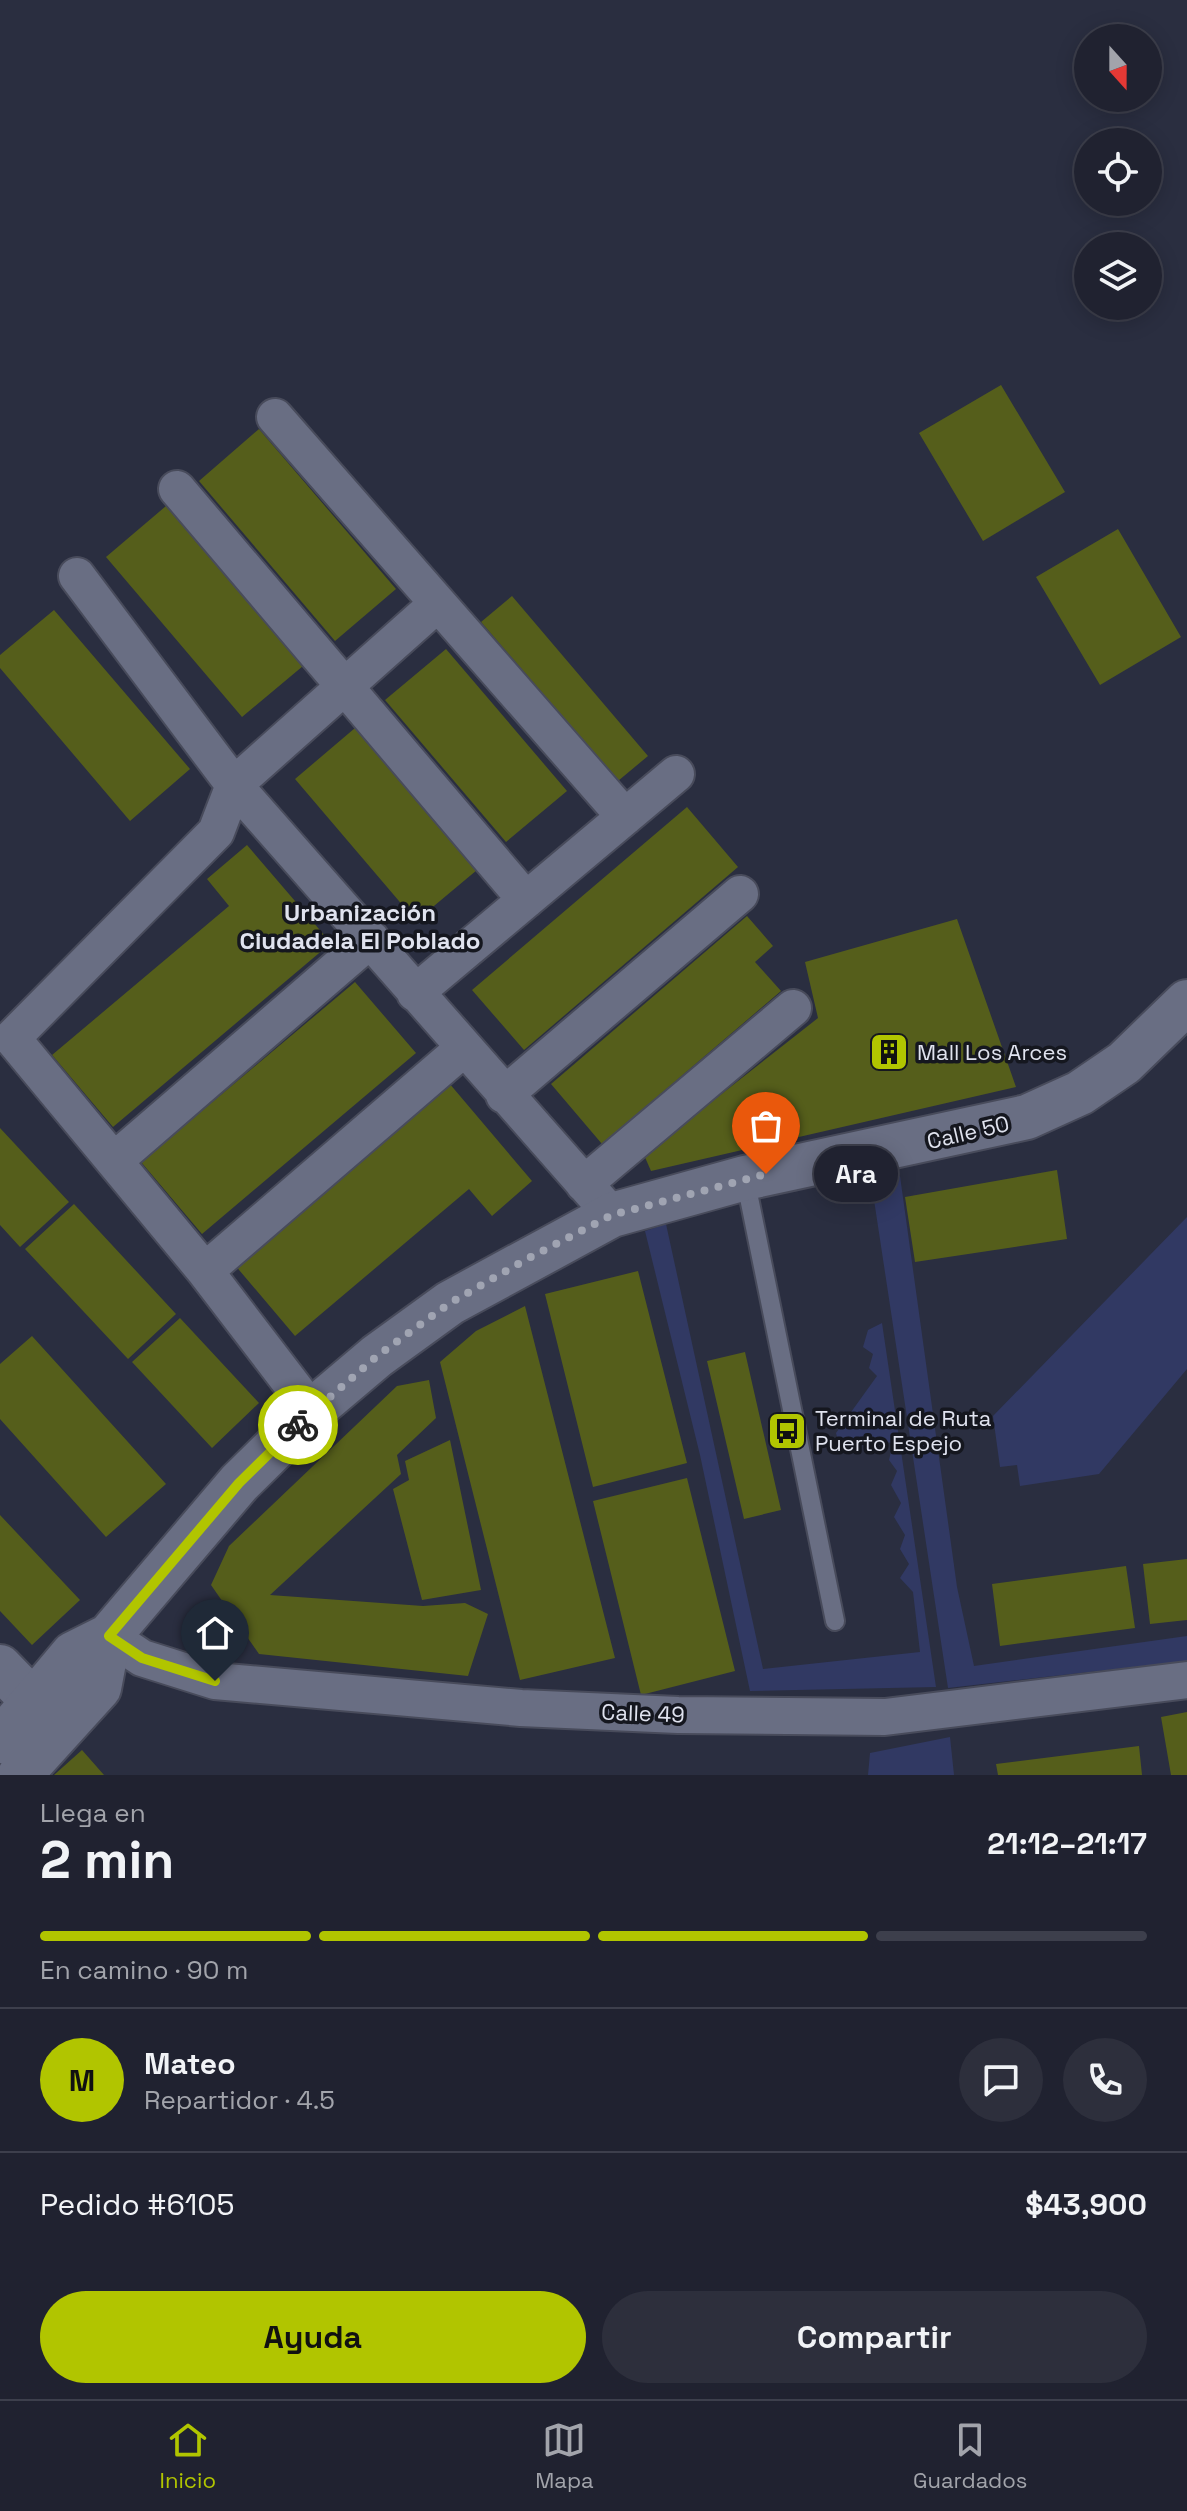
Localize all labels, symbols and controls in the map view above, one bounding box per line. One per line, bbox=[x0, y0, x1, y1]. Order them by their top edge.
north arrow bbox=[1074, 24, 1162, 112]
map controls bbox=[1074, 24, 1162, 320]
button: locate bbox=[1074, 128, 1162, 216]
button: layers bbox=[1074, 232, 1162, 320]
district label: Urbanización Ciudadela El Poblado bbox=[239, 897, 481, 956]
building icon: Mall Los Arces bbox=[868, 1031, 910, 1073]
place label: Mall Los Arces bbox=[917, 1038, 1067, 1066]
pin bbox=[732, 1092, 800, 1174]
icon: bag bbox=[744, 1104, 788, 1148]
street label: Calle 50 bbox=[924, 1109, 1012, 1155]
callout: Ara bbox=[814, 1146, 898, 1202]
text: Ara bbox=[835, 1157, 877, 1191]
courier bbox=[258, 1385, 338, 1465]
icon: bike bbox=[276, 1403, 320, 1447]
place label: Terminal de Ruta Puerto Espejo bbox=[815, 1404, 992, 1457]
bus stop icon: Terminal de Ruta Puerto Espejo bbox=[766, 1410, 808, 1452]
pin bbox=[181, 1599, 249, 1681]
icon: home bbox=[193, 1611, 237, 1655]
street label: Calle 49 bbox=[601, 1698, 685, 1728]
text: Llega en bbox=[40, 1796, 146, 1830]
text: 21:12–21:17 bbox=[987, 1824, 1147, 1863]
text: 2 min bbox=[40, 1827, 174, 1893]
text: En camino · 90 m bbox=[40, 1953, 248, 1987]
button: chat bbox=[959, 2038, 1043, 2122]
button: phone bbox=[1063, 2038, 1147, 2122]
text: Mateo bbox=[144, 2044, 236, 2083]
text: M bbox=[69, 2061, 95, 2100]
text: Repartidor · 4.5 bbox=[144, 2083, 335, 2117]
text: Pedido #6105 bbox=[40, 2185, 234, 2224]
text: $43,900 bbox=[1025, 2185, 1147, 2224]
button: Ayuda bbox=[40, 2291, 586, 2383]
button: Compartir bbox=[602, 2291, 1147, 2383]
tab: Inicio bbox=[160, 2418, 216, 2494]
tab: Mapa bbox=[535, 2418, 594, 2494]
tab: Guardados bbox=[913, 2418, 1027, 2494]

